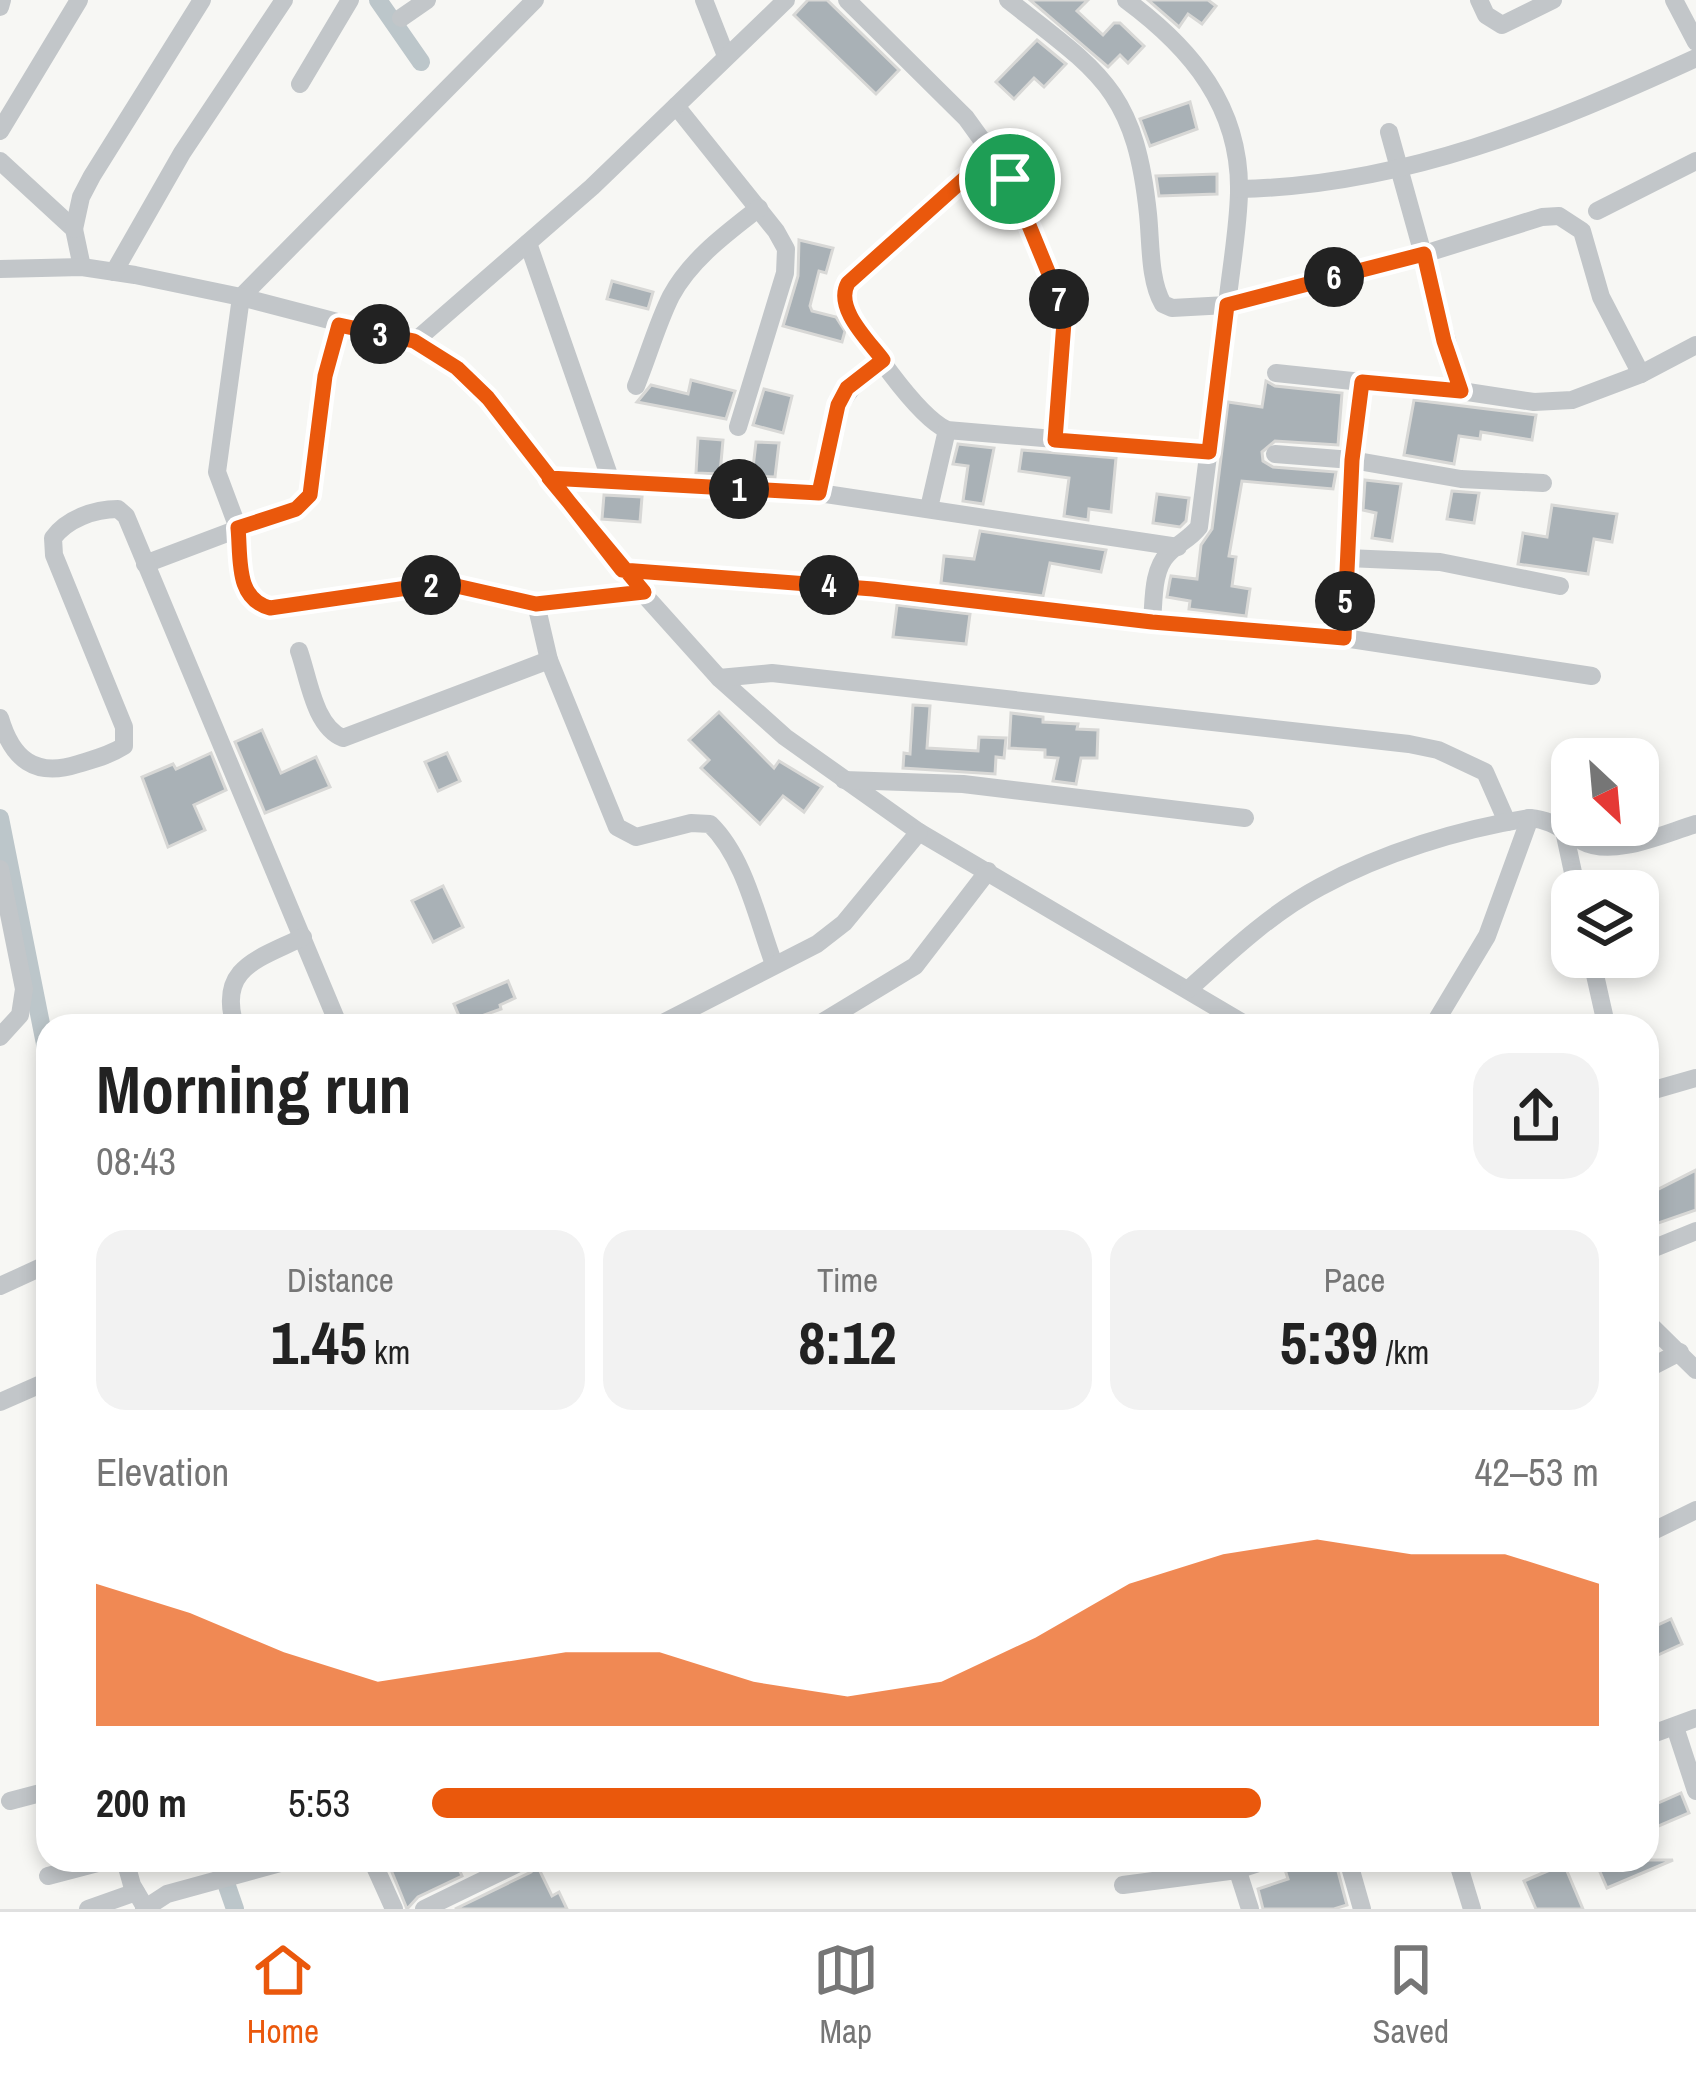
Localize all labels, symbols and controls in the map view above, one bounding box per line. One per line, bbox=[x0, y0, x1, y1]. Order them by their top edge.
pin bbox=[959, 128, 1061, 230]
icon: arrive bbox=[977, 146, 1043, 212]
pin: 6 bbox=[1304, 247, 1364, 307]
text: 6 bbox=[1326, 255, 1342, 299]
pin: 7 bbox=[1029, 269, 1089, 329]
text: 7 bbox=[1051, 277, 1067, 321]
pin: 3 bbox=[350, 304, 410, 364]
text: 3 bbox=[372, 312, 388, 356]
pin: 1 bbox=[709, 459, 769, 519]
text: 1 bbox=[731, 467, 747, 511]
pin: 2 bbox=[401, 555, 461, 615]
pin: 4 bbox=[799, 555, 859, 615]
text: 2 bbox=[423, 563, 439, 607]
text: 4 bbox=[821, 563, 837, 607]
pin: 5 bbox=[1315, 571, 1375, 631]
text: 5 bbox=[1337, 579, 1353, 623]
north arrow bbox=[1551, 738, 1659, 846]
map controls bbox=[1551, 738, 1659, 978]
button: layers bbox=[1551, 870, 1659, 978]
text: Morning run bbox=[96, 1045, 412, 1134]
button: share bbox=[1473, 1053, 1599, 1179]
text: 08:43 bbox=[96, 1135, 176, 1187]
text: Distance bbox=[287, 1258, 394, 1302]
text: Time bbox=[817, 1258, 878, 1302]
text: Pace bbox=[1324, 1258, 1385, 1302]
text: 1.45 bbox=[271, 1302, 367, 1383]
text: 8:12 bbox=[798, 1302, 897, 1383]
text: 5:39 bbox=[1280, 1302, 1378, 1383]
text: km bbox=[367, 1330, 410, 1374]
text: /km bbox=[1378, 1330, 1429, 1374]
text: Elevation bbox=[96, 1446, 229, 1498]
text: 42–53 m bbox=[1475, 1446, 1599, 1498]
text: 200 m bbox=[96, 1777, 187, 1829]
text: 5:53 bbox=[288, 1777, 350, 1829]
tab: Home bbox=[247, 1937, 319, 2053]
tab: Map bbox=[813, 1937, 879, 2053]
tab: Saved bbox=[1372, 1937, 1449, 2053]

